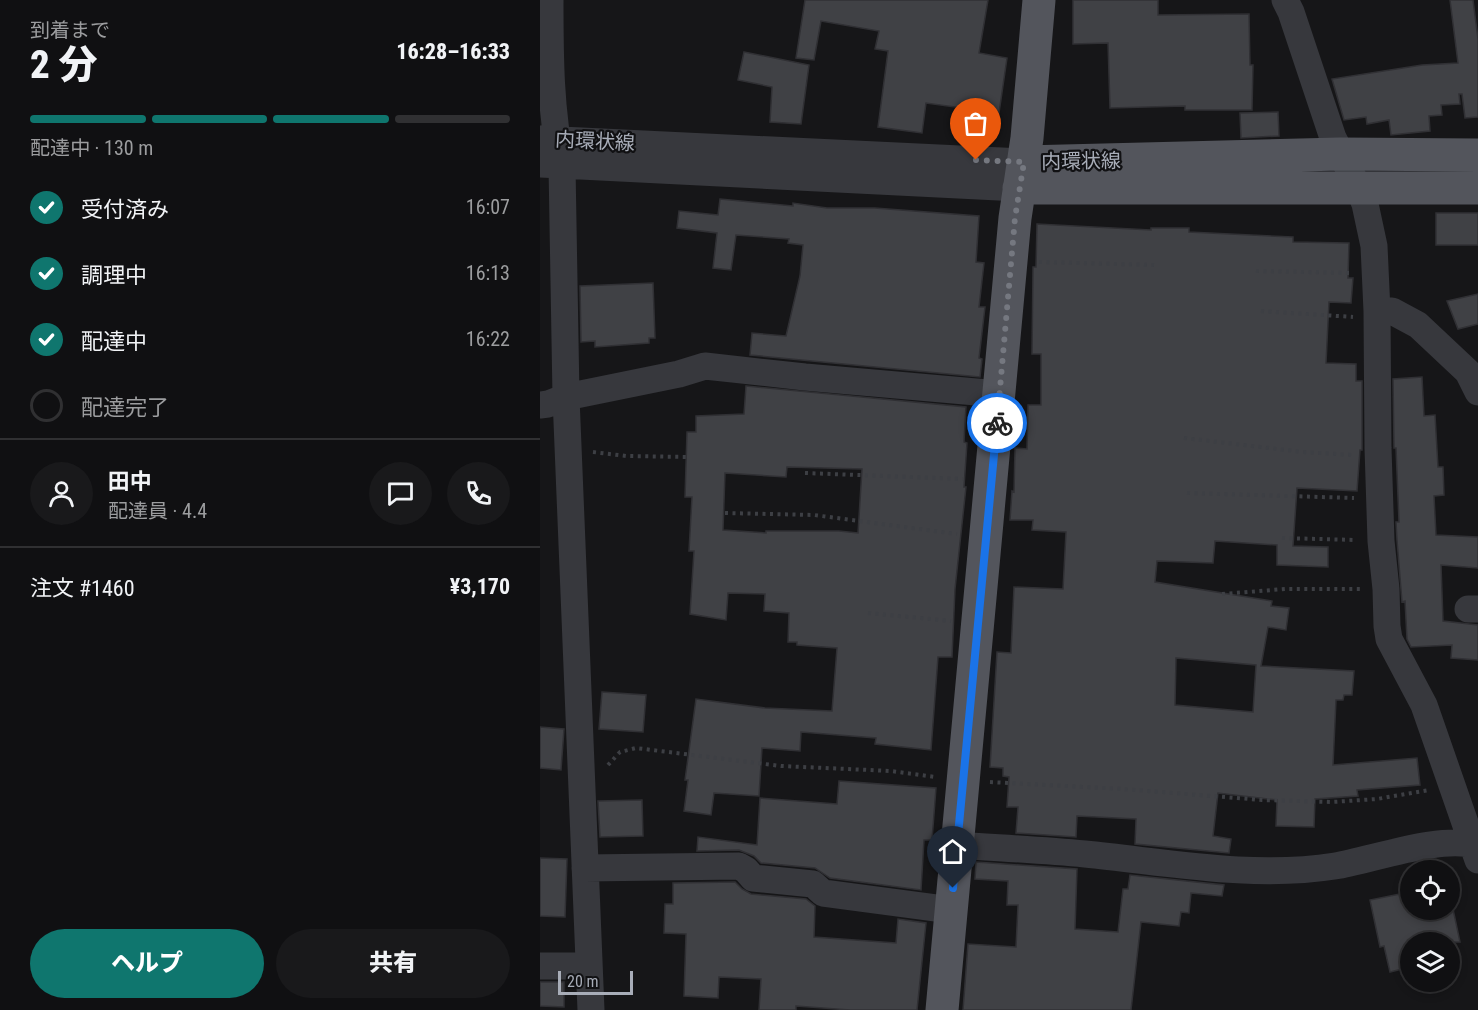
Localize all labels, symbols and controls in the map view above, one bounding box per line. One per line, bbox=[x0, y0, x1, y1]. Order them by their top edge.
text: 到着まで bbox=[30, 18, 110, 42]
text: 16:28–16:33 bbox=[396, 39, 510, 64]
text: 2 分 bbox=[30, 42, 98, 88]
pin bbox=[950, 98, 1001, 160]
icon: bag bbox=[959, 107, 992, 140]
street label: 内環状線 bbox=[554, 127, 636, 155]
text: 配達中 · 130 m bbox=[30, 136, 153, 160]
street label: 内環状線 bbox=[1041, 148, 1121, 174]
icon: check bbox=[30, 191, 63, 224]
text: 16:07 bbox=[466, 195, 510, 219]
text: 受付済み bbox=[81, 197, 169, 222]
icon: check bbox=[30, 257, 63, 290]
text: 16:13 bbox=[466, 261, 510, 285]
text: 調理中 bbox=[81, 263, 147, 288]
icon: check bbox=[30, 323, 63, 356]
text: 16:22 bbox=[466, 327, 510, 351]
text: 配達中 bbox=[81, 329, 147, 354]
courier bbox=[967, 393, 1027, 453]
text: 配達完了 bbox=[81, 395, 169, 420]
icon: bike bbox=[981, 407, 1014, 440]
button: person bbox=[30, 462, 93, 525]
button: chat bbox=[369, 462, 432, 525]
button: phone bbox=[447, 462, 510, 525]
text: 田中 bbox=[108, 469, 152, 494]
text: 配達員 · 4.4 bbox=[108, 499, 207, 523]
text: ¥3,170 bbox=[450, 574, 510, 599]
text: 注文 #1460 bbox=[30, 576, 135, 601]
pin bbox=[927, 826, 978, 888]
icon: home bbox=[936, 835, 969, 868]
map controls bbox=[1400, 860, 1460, 992]
button: locate bbox=[1400, 860, 1460, 920]
button: ヘルプ bbox=[30, 929, 264, 998]
button: 共有 bbox=[276, 929, 510, 998]
button: layers bbox=[1400, 932, 1460, 992]
scale bar bbox=[558, 968, 633, 996]
text: 20 m bbox=[567, 972, 599, 991]

